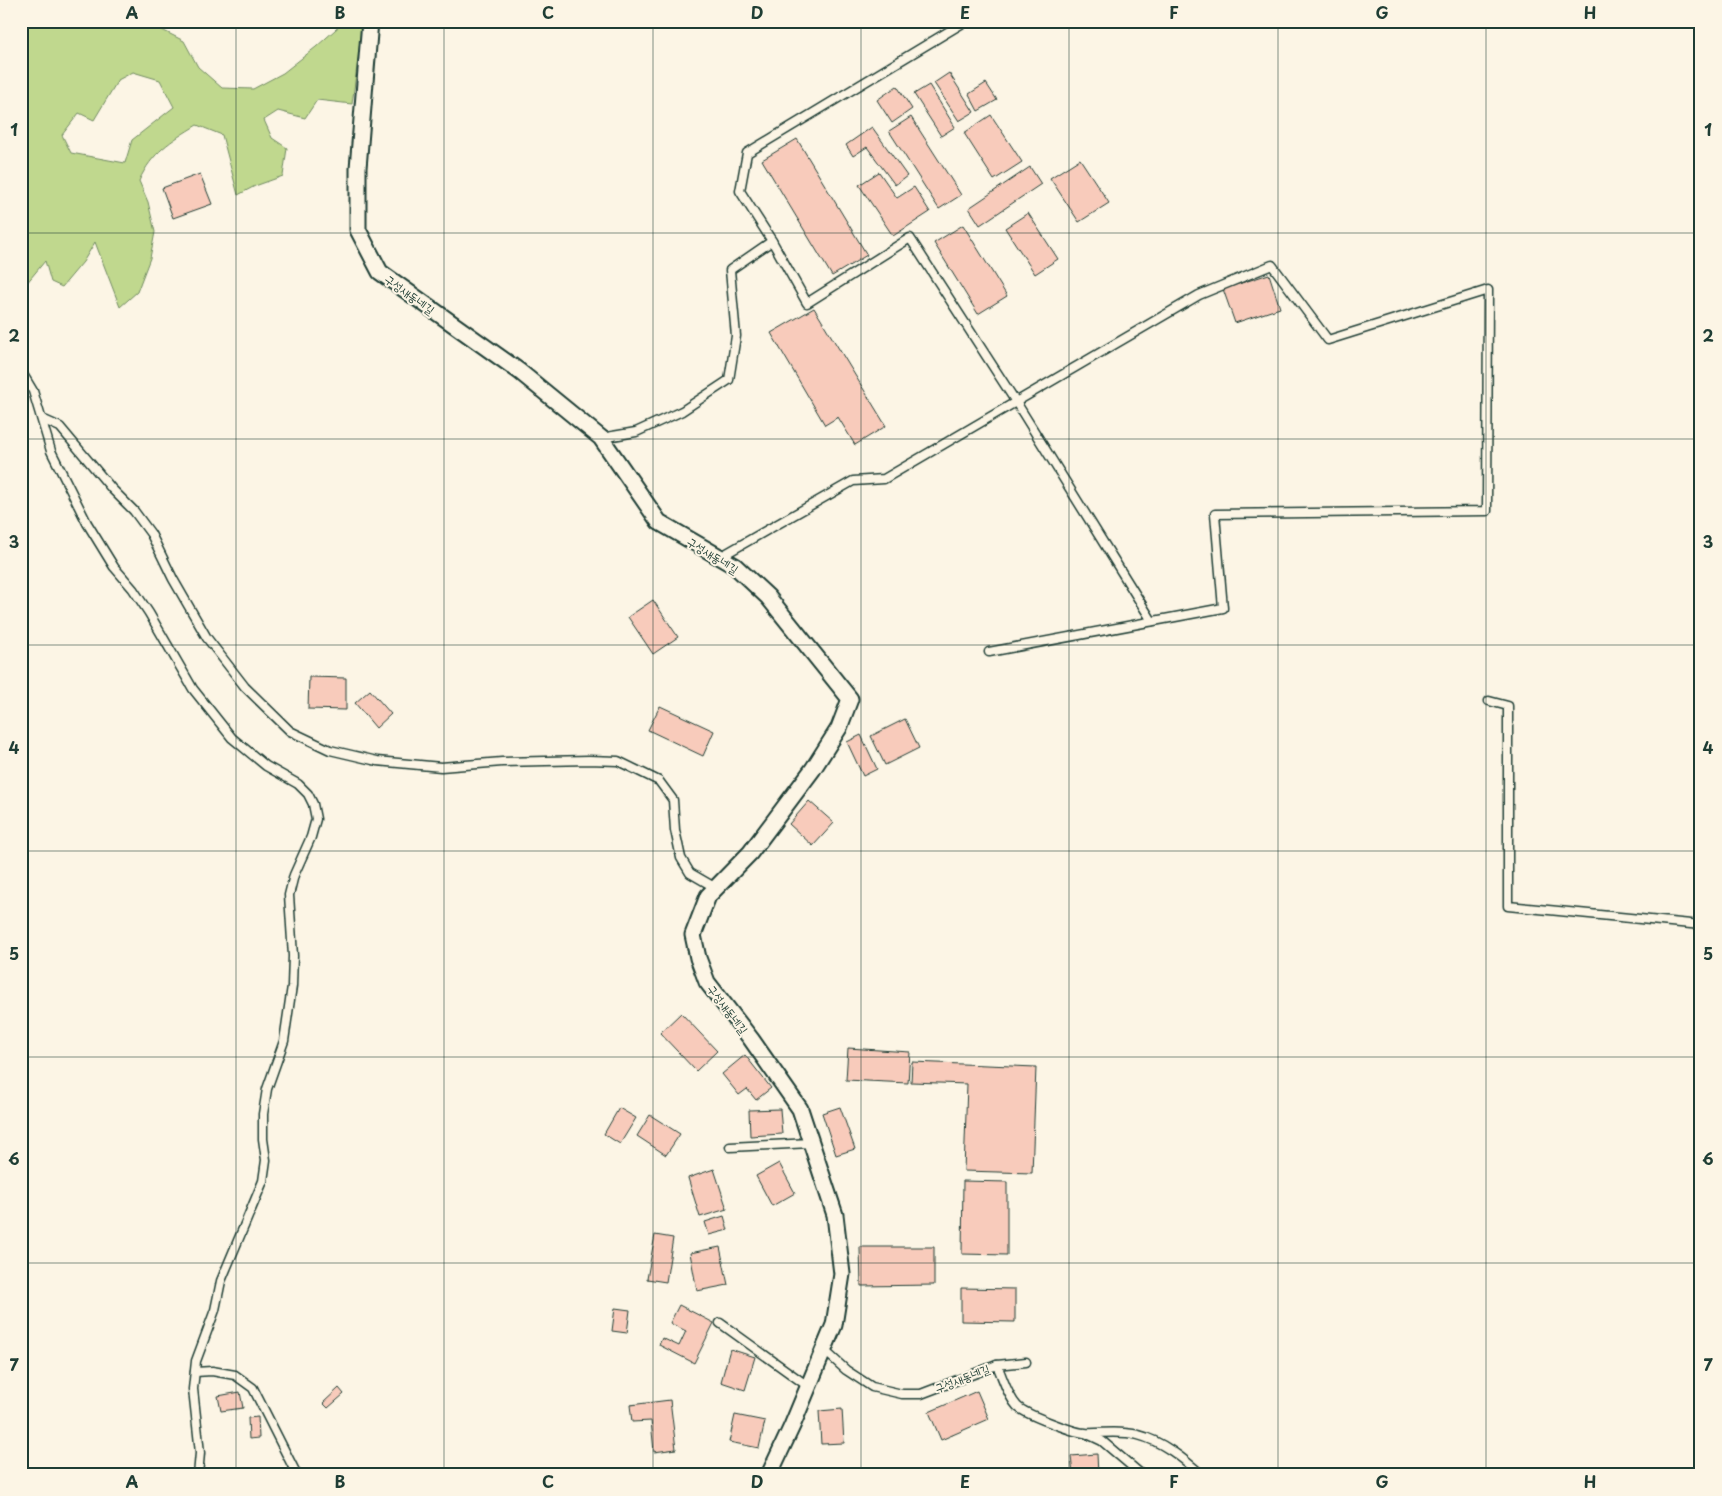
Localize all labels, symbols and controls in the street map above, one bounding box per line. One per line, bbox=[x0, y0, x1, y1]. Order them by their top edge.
text: A bbox=[126, 0, 139, 24]
text: B bbox=[335, 0, 346, 24]
text: C bbox=[542, 0, 554, 24]
text: D bbox=[751, 0, 763, 24]
text: E bbox=[960, 0, 970, 24]
text: F bbox=[1169, 0, 1179, 24]
text: G bbox=[1375, 0, 1389, 24]
text: H bbox=[1584, 0, 1596, 24]
text: 1 bbox=[10, 117, 18, 141]
text: 1 bbox=[1704, 117, 1712, 141]
street label: 구성새동네길 bbox=[381, 270, 439, 319]
text: 2 bbox=[8, 323, 20, 347]
text: 2 bbox=[1702, 323, 1714, 347]
text: 3 bbox=[9, 529, 19, 553]
text: 3 bbox=[1703, 529, 1713, 553]
street label: 구성새동네길 bbox=[684, 532, 743, 578]
text: 4 bbox=[9, 735, 20, 759]
text: 4 bbox=[1703, 735, 1714, 759]
text: 5 bbox=[9, 941, 19, 965]
text: 5 bbox=[1703, 941, 1713, 965]
street label: 구성새동네길 bbox=[703, 980, 753, 1038]
text: 6 bbox=[8, 1146, 20, 1170]
text: 6 bbox=[1702, 1146, 1714, 1170]
text: 7 bbox=[9, 1352, 19, 1376]
text: 7 bbox=[1703, 1352, 1713, 1376]
street label: 구성새동네길 bbox=[932, 1359, 993, 1397]
text: A bbox=[126, 1469, 139, 1493]
text: B bbox=[335, 1469, 346, 1493]
text: C bbox=[542, 1469, 554, 1493]
text: D bbox=[751, 1469, 763, 1493]
text: E bbox=[960, 1469, 970, 1493]
text: F bbox=[1169, 1469, 1179, 1493]
text: G bbox=[1375, 1469, 1389, 1493]
text: H bbox=[1584, 1469, 1596, 1493]

